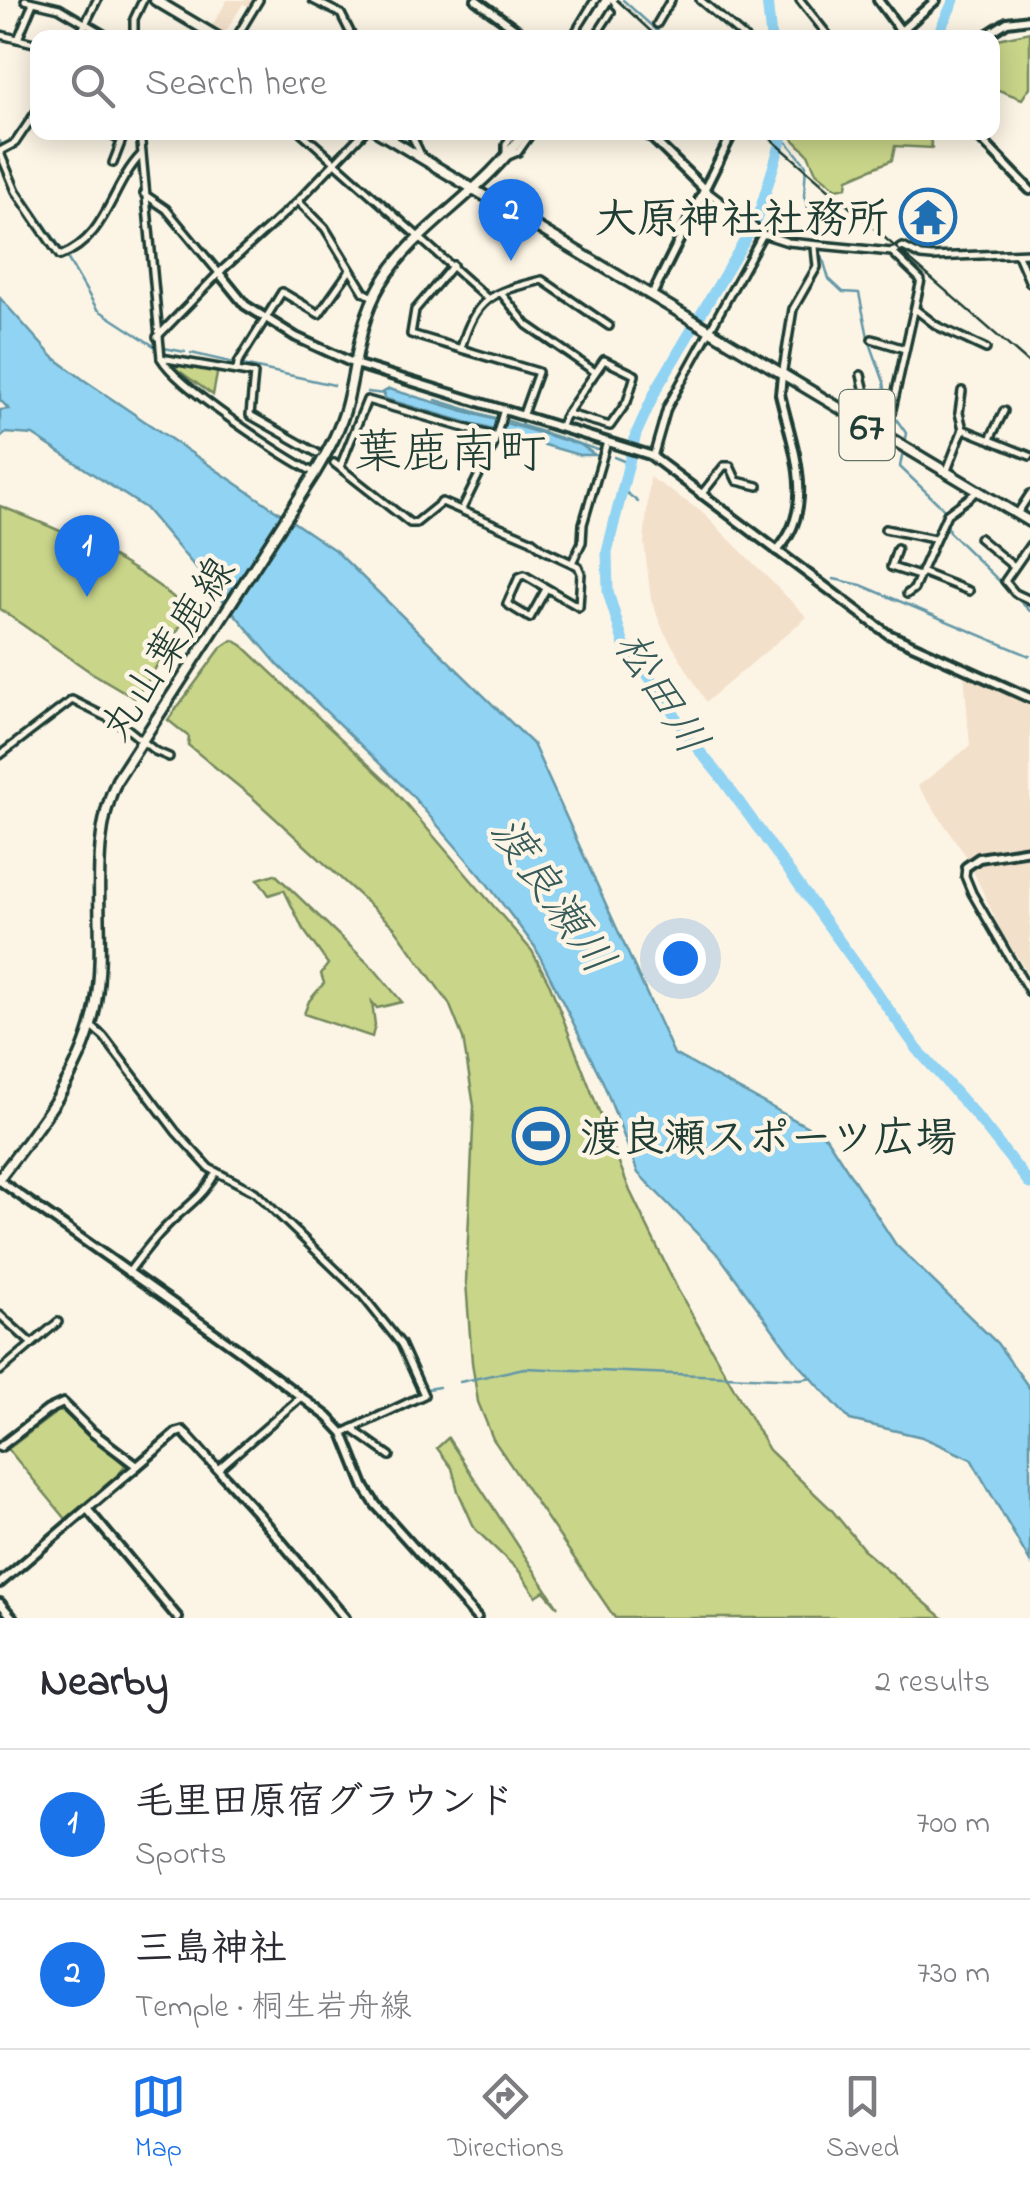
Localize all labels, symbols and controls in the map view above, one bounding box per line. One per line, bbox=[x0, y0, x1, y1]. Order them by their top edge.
search box bbox=[30, 30, 1000, 140]
text: Search here bbox=[145, 57, 327, 113]
icon: search bbox=[65, 58, 120, 113]
pin: 2 bbox=[478, 178, 544, 261]
temple icon: 大原神社社務所 bbox=[898, 187, 958, 247]
place label: 大原神社社務所 bbox=[595, 191, 889, 252]
road number: 67 bbox=[840, 390, 894, 460]
district label: 葉鹿南町 bbox=[354, 420, 546, 490]
pin: 1 bbox=[54, 514, 120, 597]
street label: 丸山葉鹿線 bbox=[87, 546, 253, 755]
water label: 松田川 bbox=[595, 620, 723, 769]
water label: 渡良瀬川 bbox=[471, 804, 629, 990]
your location bbox=[655, 933, 706, 984]
sports icon: 渡良瀬スポーツ広場 bbox=[511, 1106, 571, 1166]
place label: 渡良瀬スポーツ広場 bbox=[580, 1110, 957, 1171]
text: Nearby bbox=[40, 1653, 168, 1714]
text: 2 results bbox=[875, 1660, 990, 1707]
text: 毛里田原宿グラウンド bbox=[135, 1776, 515, 1832]
text: 1 bbox=[67, 1801, 78, 1848]
text: 700 m bbox=[916, 1801, 990, 1848]
text: Sports bbox=[135, 1832, 227, 1879]
text: 三島神社 bbox=[135, 1923, 287, 1979]
text: 2 bbox=[65, 1951, 80, 1998]
text: 730 m bbox=[917, 1951, 990, 1998]
text: Temple · 桐生岩舟線 bbox=[135, 1985, 411, 2032]
tab: Map bbox=[131, 2069, 186, 2170]
tab: Directions bbox=[448, 2069, 564, 2170]
tab: Saved bbox=[826, 2069, 899, 2170]

